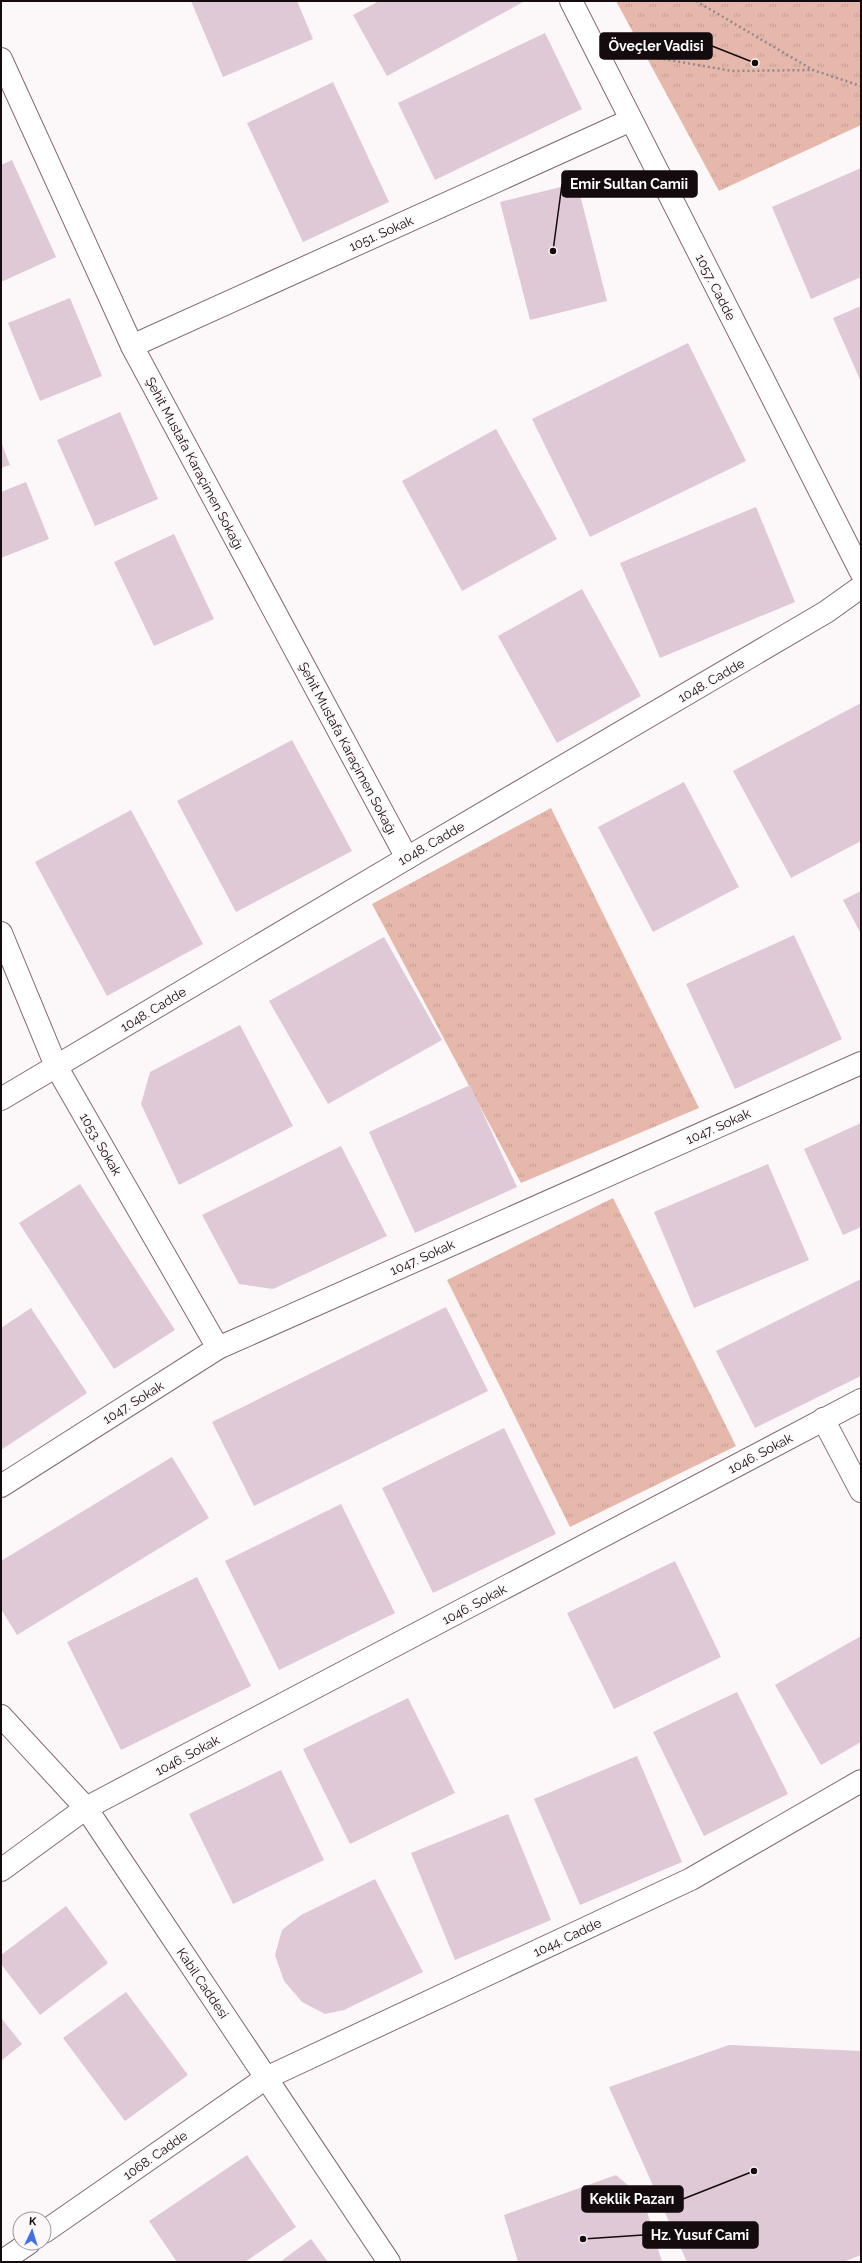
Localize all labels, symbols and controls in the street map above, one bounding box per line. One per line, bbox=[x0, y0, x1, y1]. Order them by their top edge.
callout: Öveçler Vadisi bbox=[600, 33, 712, 59]
text: Öveçler Vadisi bbox=[609, 37, 703, 54]
callout: Emir Sultan Camii bbox=[562, 171, 697, 197]
text: Emir Sultan Camii bbox=[570, 176, 688, 192]
street label: 1051. Sokak bbox=[347, 213, 416, 254]
street label: 1057. Cadde bbox=[692, 252, 739, 323]
street label: Şehit Mustafa Karaçimen Sokağı bbox=[143, 375, 246, 552]
street label: 1048. Cadde bbox=[675, 655, 747, 705]
street label: Şehit Mustafa Karaçimen Sokağı bbox=[296, 660, 399, 837]
street label: 1048. Cadde bbox=[395, 818, 467, 868]
street label: 1048. Cadde bbox=[118, 984, 189, 1035]
street label: 1047. Sokak bbox=[684, 1106, 753, 1147]
street label: 1053. Sokak bbox=[77, 1110, 125, 1178]
street label: 1047. Sokak bbox=[388, 1237, 457, 1278]
street label: 1047. Sokak bbox=[100, 1378, 167, 1427]
street label: 1046. Sokak bbox=[726, 1430, 795, 1477]
street label: 1046. Sokak bbox=[440, 1581, 509, 1628]
street label: 1046. Sokak bbox=[153, 1732, 222, 1779]
street label: 1044. Cadde bbox=[531, 1915, 604, 1960]
street label: Kabil Caddesi bbox=[174, 1945, 232, 2021]
street label: 1068. Cadde bbox=[120, 2128, 190, 2183]
callout: Keklik Pazarı bbox=[582, 2186, 683, 2212]
text: Keklik Pazarı bbox=[590, 2191, 674, 2207]
north arrow bbox=[12, 2211, 52, 2251]
text: K bbox=[29, 2215, 37, 2228]
callout: Hz. Yusuf Cami bbox=[643, 2222, 758, 2248]
text: Hz. Yusuf Cami bbox=[651, 2227, 749, 2243]

